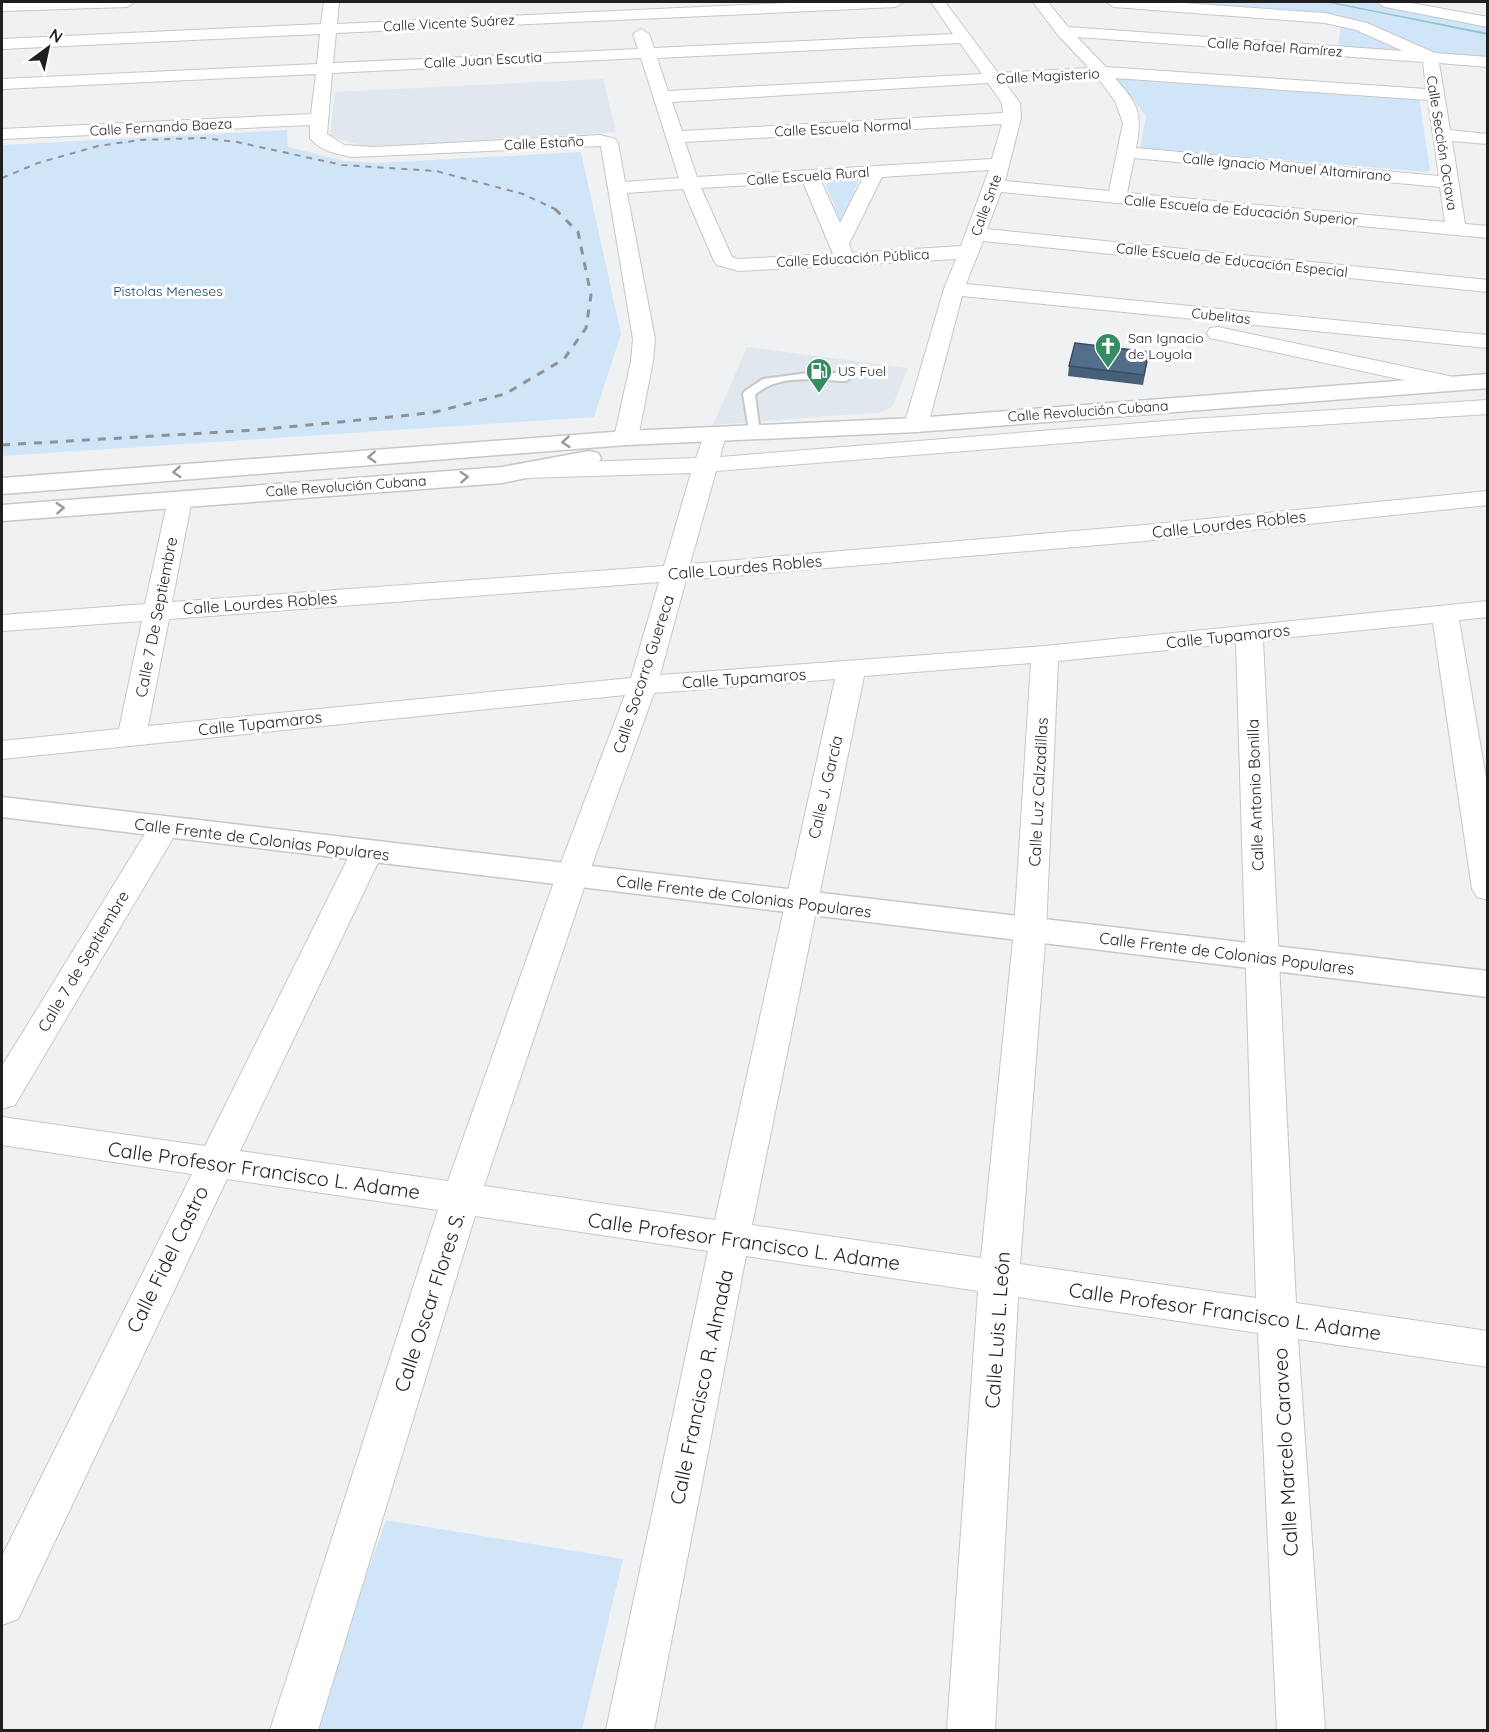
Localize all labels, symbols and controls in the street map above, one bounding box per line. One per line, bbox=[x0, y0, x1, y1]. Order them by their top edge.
street label: Calle Vicente Suárez bbox=[383, 11, 515, 35]
north arrow bbox=[18, 18, 78, 78]
text: N bbox=[46, 24, 67, 47]
street label: Calle Rafael Ramírez bbox=[1207, 33, 1343, 61]
street label: Calle Juan Escutia bbox=[424, 48, 542, 72]
street label: Calle Magisterio bbox=[996, 64, 1100, 88]
street label: Calle Sección Octava bbox=[1422, 74, 1462, 212]
street label: Calle Fernando Baeza bbox=[89, 114, 233, 140]
street label: Calle Escuela Normal bbox=[774, 115, 912, 141]
street label: Calle Estaño bbox=[504, 132, 584, 154]
street label: Calle Ignacio Manuel Altamirano bbox=[1182, 149, 1392, 185]
street label: Calle Escuela Rural bbox=[746, 163, 870, 189]
street label: Calle Snte bbox=[967, 172, 1005, 238]
street label: Calle Escuela de Educación Superior bbox=[1123, 191, 1359, 229]
street label: Calle Escuela de Educación Especial bbox=[1115, 239, 1349, 281]
street label: Calle Educación Pública bbox=[776, 245, 930, 271]
park label: Pistolas Meneses bbox=[113, 282, 223, 300]
street label: Cubelitas bbox=[1190, 304, 1252, 328]
place label: San Ignacio de Loyola bbox=[1128, 329, 1204, 363]
church icon: San Ignacio de Loyola bbox=[1093, 331, 1123, 369]
fuel station icon: US Fuel bbox=[804, 356, 834, 394]
place label: US Fuel bbox=[838, 362, 886, 380]
street label: Calle Revolución Cubana bbox=[1007, 396, 1169, 426]
one-way arrow bbox=[561, 436, 570, 449]
one-way arrow bbox=[367, 450, 376, 463]
one-way arrow bbox=[173, 465, 182, 478]
street label: Calle Revolución Cubana bbox=[265, 471, 427, 501]
one-way arrow bbox=[459, 471, 468, 484]
one-way arrow bbox=[55, 502, 64, 515]
street label: Calle Lourdes Robles bbox=[1151, 506, 1307, 542]
street label: Calle 7 De Septiembre bbox=[131, 535, 181, 699]
street label: Calle Lourdes Robles bbox=[667, 550, 823, 584]
street label: Calle Lourdes Robles bbox=[182, 588, 338, 618]
street label: Calle Socorro Guereca bbox=[608, 592, 678, 756]
street label: Calle Tupamaros bbox=[1165, 620, 1291, 652]
street label: Calle Tupamaros bbox=[681, 664, 807, 692]
street label: Calle Tupamaros bbox=[197, 707, 323, 739]
street label: Calle Luz Calzadillas bbox=[1024, 717, 1052, 867]
street label: Calle Antonio Bonilla bbox=[1242, 719, 1268, 871]
street label: Calle J. García bbox=[803, 733, 847, 841]
street label: Calle Frente de Colonias Populares bbox=[133, 813, 391, 865]
street label: Calle Frente de Colonias Populares bbox=[615, 870, 873, 922]
street label: Calle 7 de Septiembre bbox=[33, 887, 133, 1035]
street label: Calle Frente de Colonias Populares bbox=[1098, 927, 1356, 979]
street label: Calle Profesor Francisco L. Adame bbox=[106, 1136, 422, 1204]
street label: Calle Fidel Castro bbox=[121, 1181, 213, 1337]
street label: Calle Profesor Francisco L. Adame bbox=[586, 1207, 902, 1275]
street label: Calle Oscar Flores S. bbox=[388, 1209, 470, 1395]
street label: Calle Luis L. León bbox=[979, 1251, 1015, 1409]
street label: Calle Francisco R. Almada bbox=[664, 1267, 738, 1507]
street label: Calle Profesor Francisco L. Adame bbox=[1067, 1277, 1383, 1345]
street label: Calle Marcelo Caraveo bbox=[1267, 1347, 1303, 1557]

